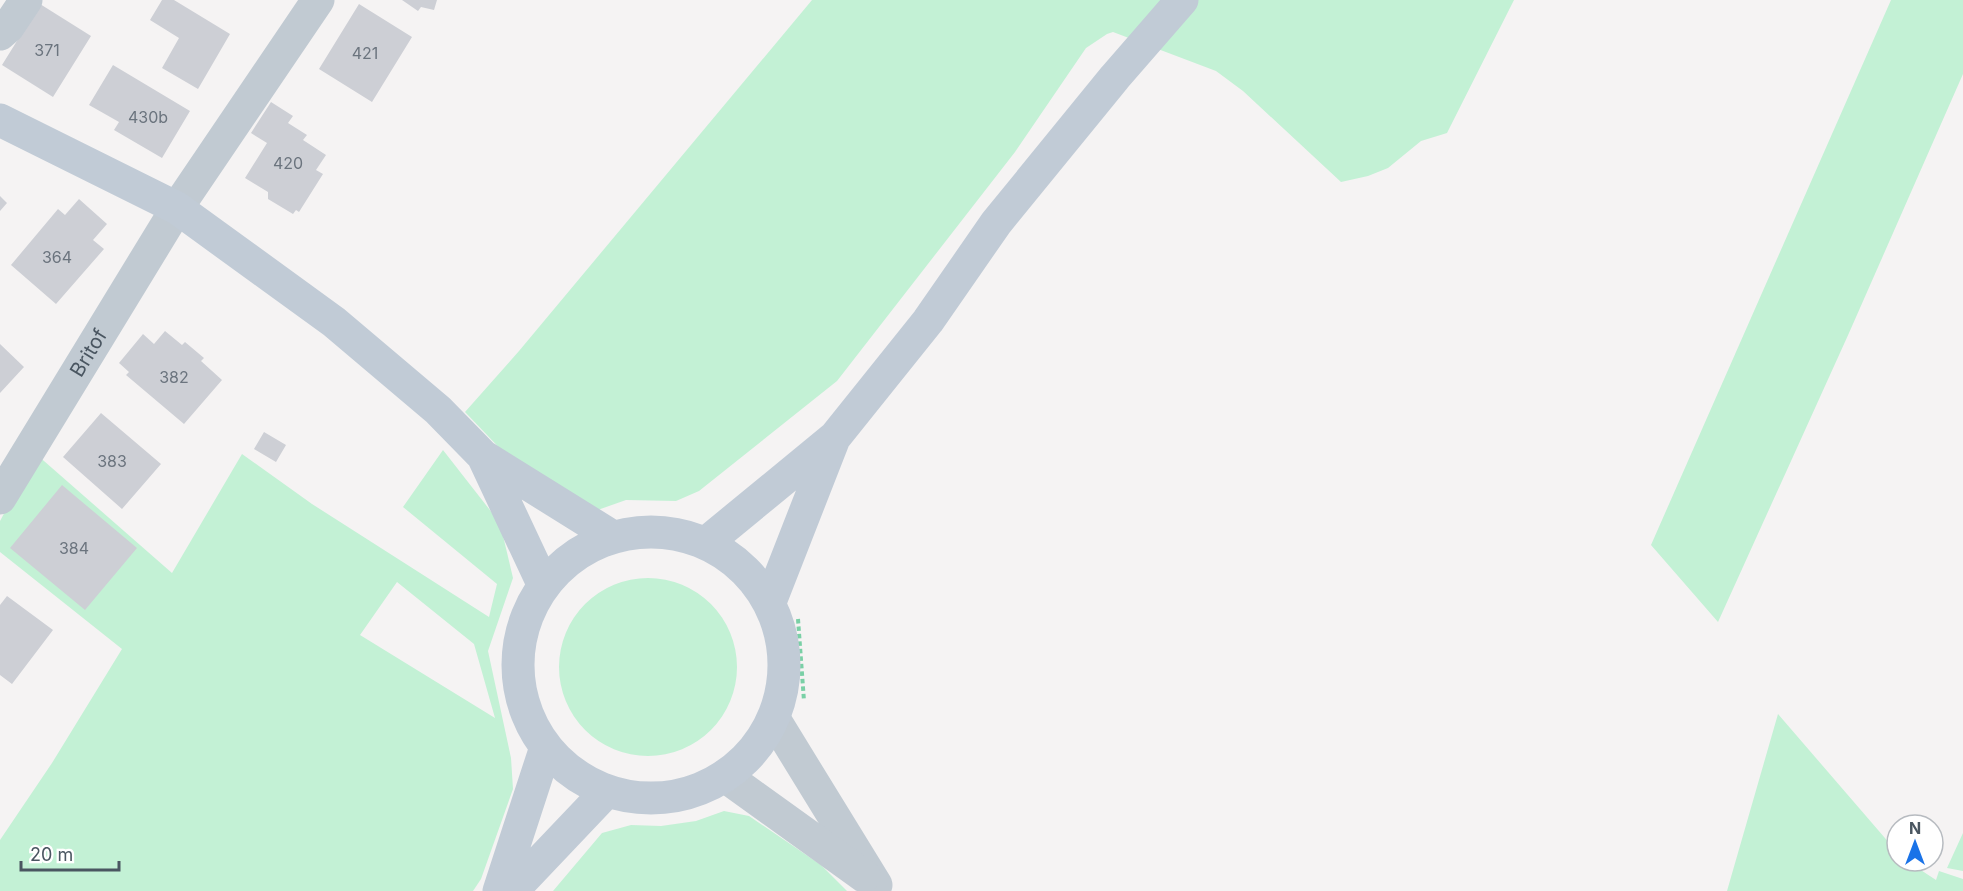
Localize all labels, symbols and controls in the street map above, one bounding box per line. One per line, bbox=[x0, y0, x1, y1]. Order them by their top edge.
house number: 371 bbox=[34, 40, 60, 60]
house number: 421 bbox=[352, 43, 378, 63]
house number: 430b bbox=[128, 107, 168, 127]
house number: 420 bbox=[273, 153, 303, 173]
house number: 364 bbox=[42, 247, 72, 267]
street label: Britof bbox=[65, 324, 113, 381]
house number: 382 bbox=[159, 367, 189, 387]
house number: 383 bbox=[97, 451, 127, 471]
house number: 384 bbox=[59, 538, 89, 558]
north arrow bbox=[1885, 813, 1945, 873]
text: N bbox=[1909, 818, 1921, 838]
scale bar bbox=[21, 834, 118, 872]
text: 20 m bbox=[30, 844, 73, 865]

